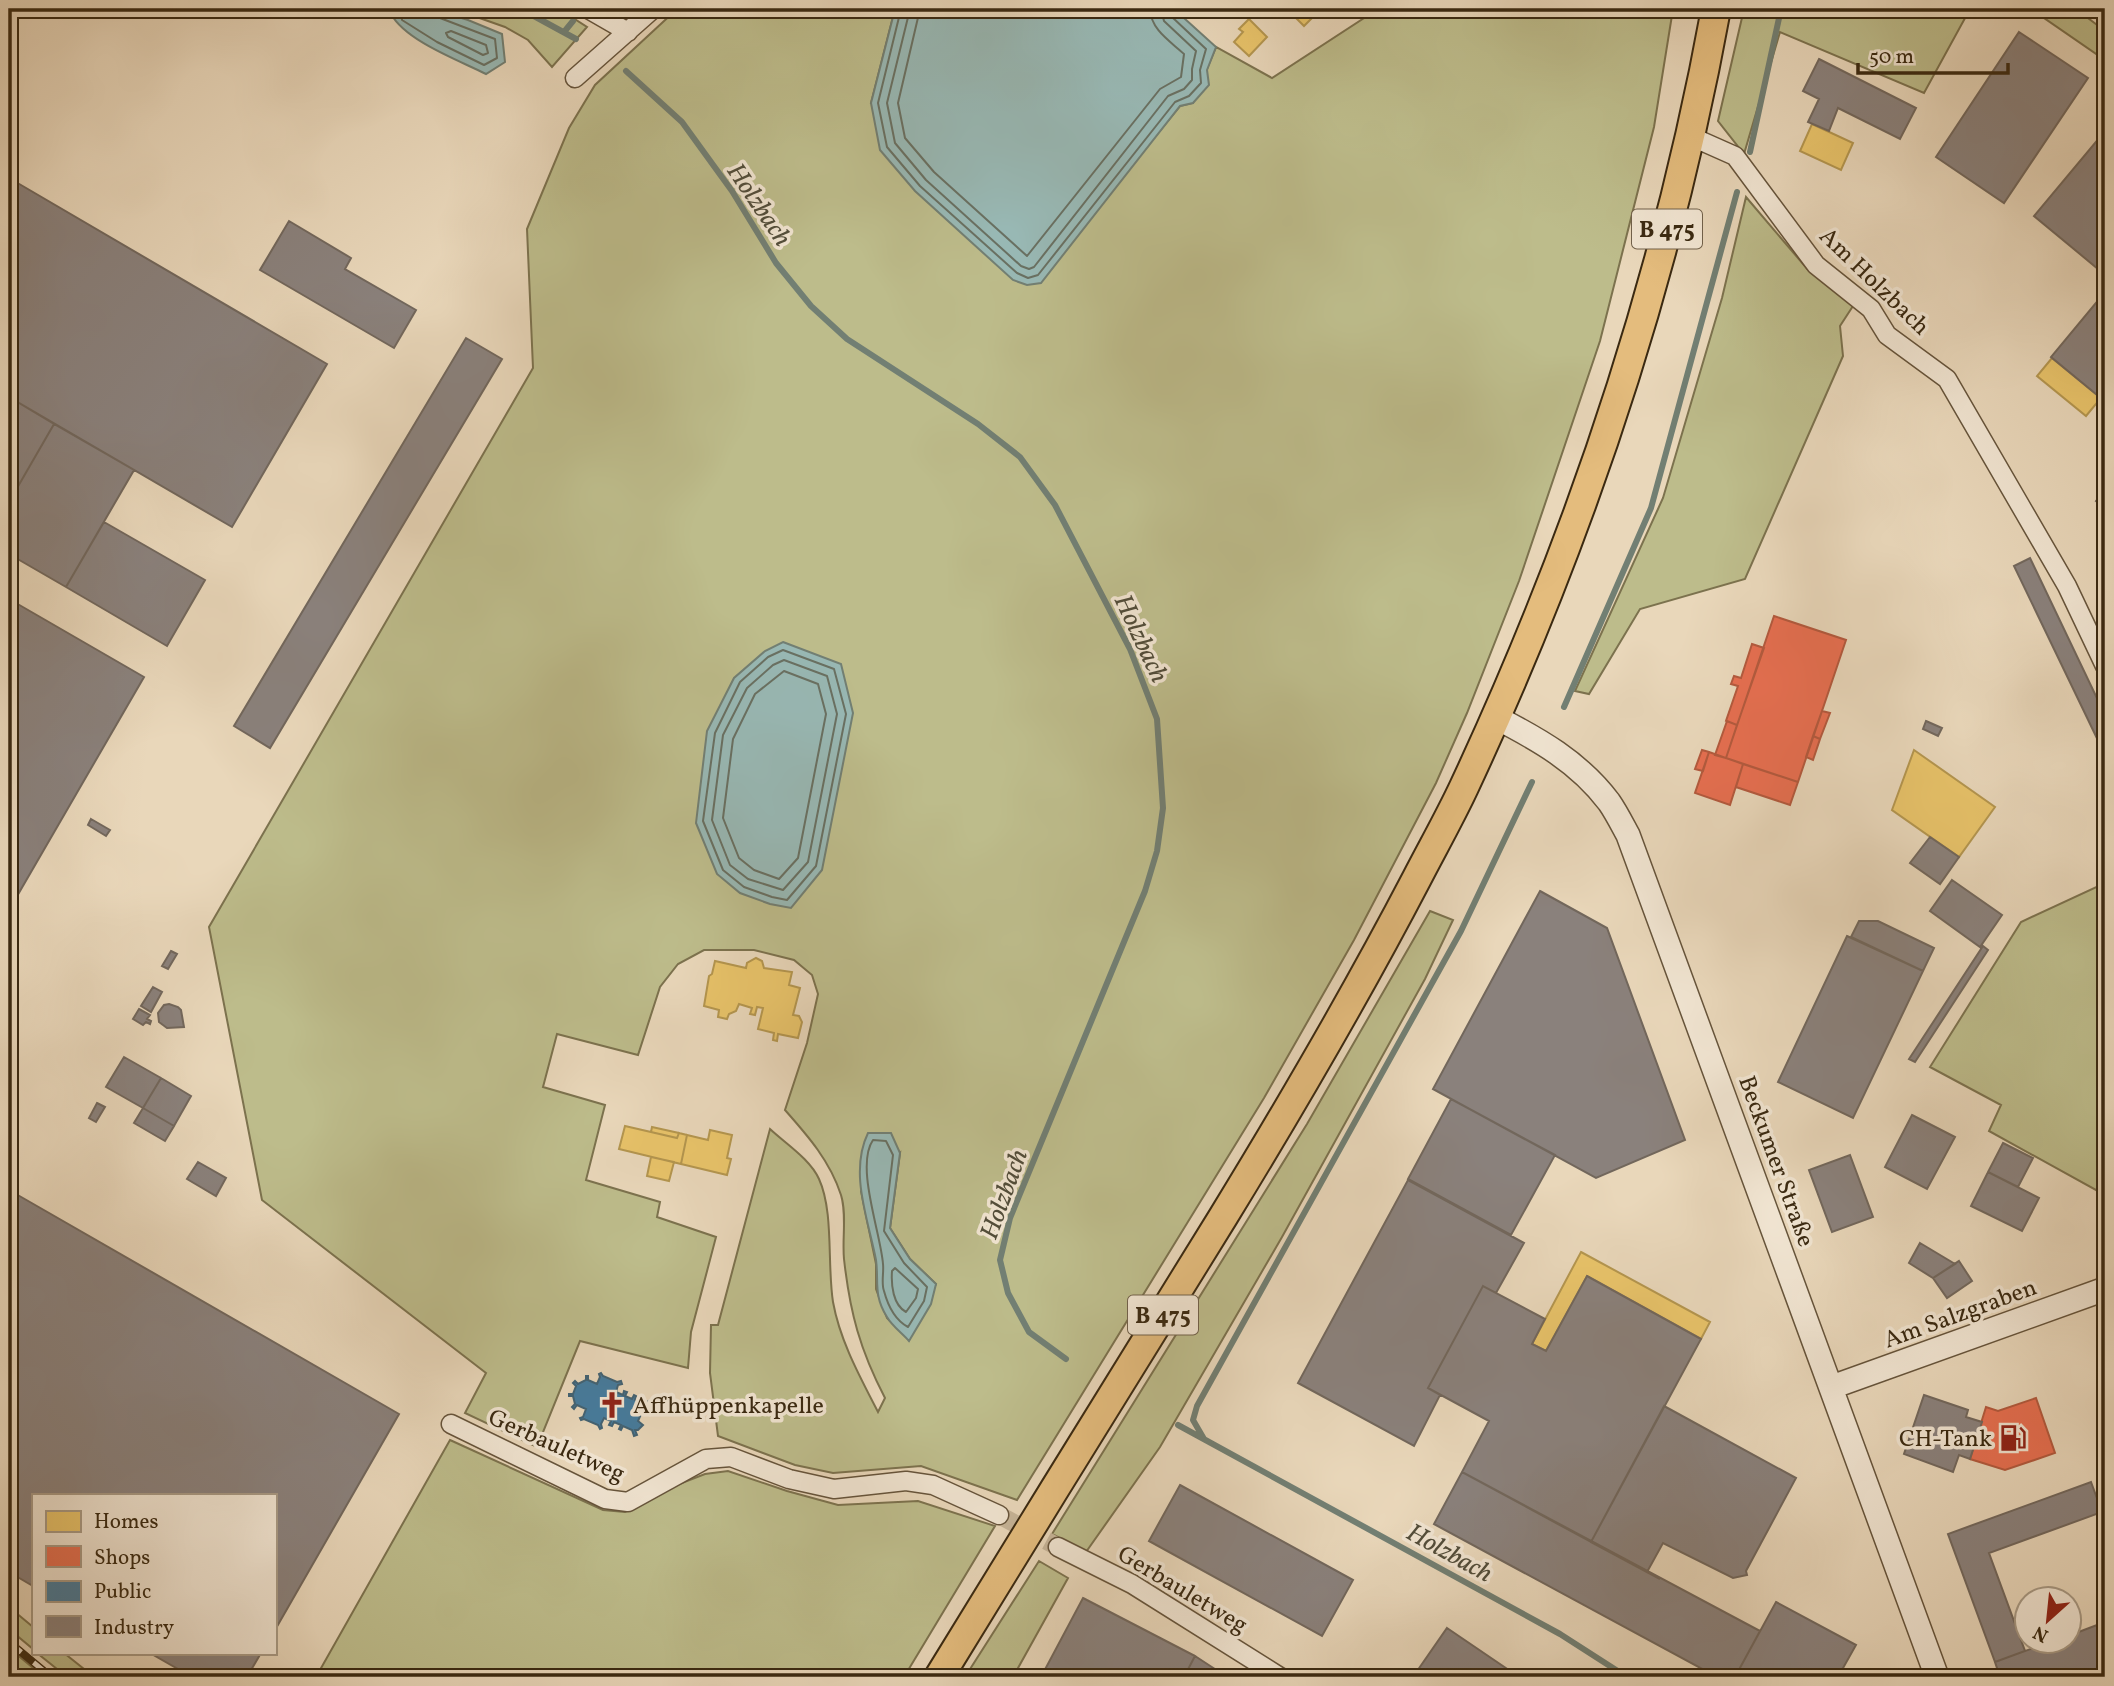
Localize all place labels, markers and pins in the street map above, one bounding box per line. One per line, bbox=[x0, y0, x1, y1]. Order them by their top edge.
church icon: Affhüppenkapelle bbox=[597, 1390, 627, 1420]
place label: Affhüppenkapelle bbox=[633, 1390, 824, 1424]
place label: CH-Tank bbox=[1899, 1423, 1992, 1457]
fuel station icon: CH-Tank bbox=[1998, 1423, 2028, 1453]

